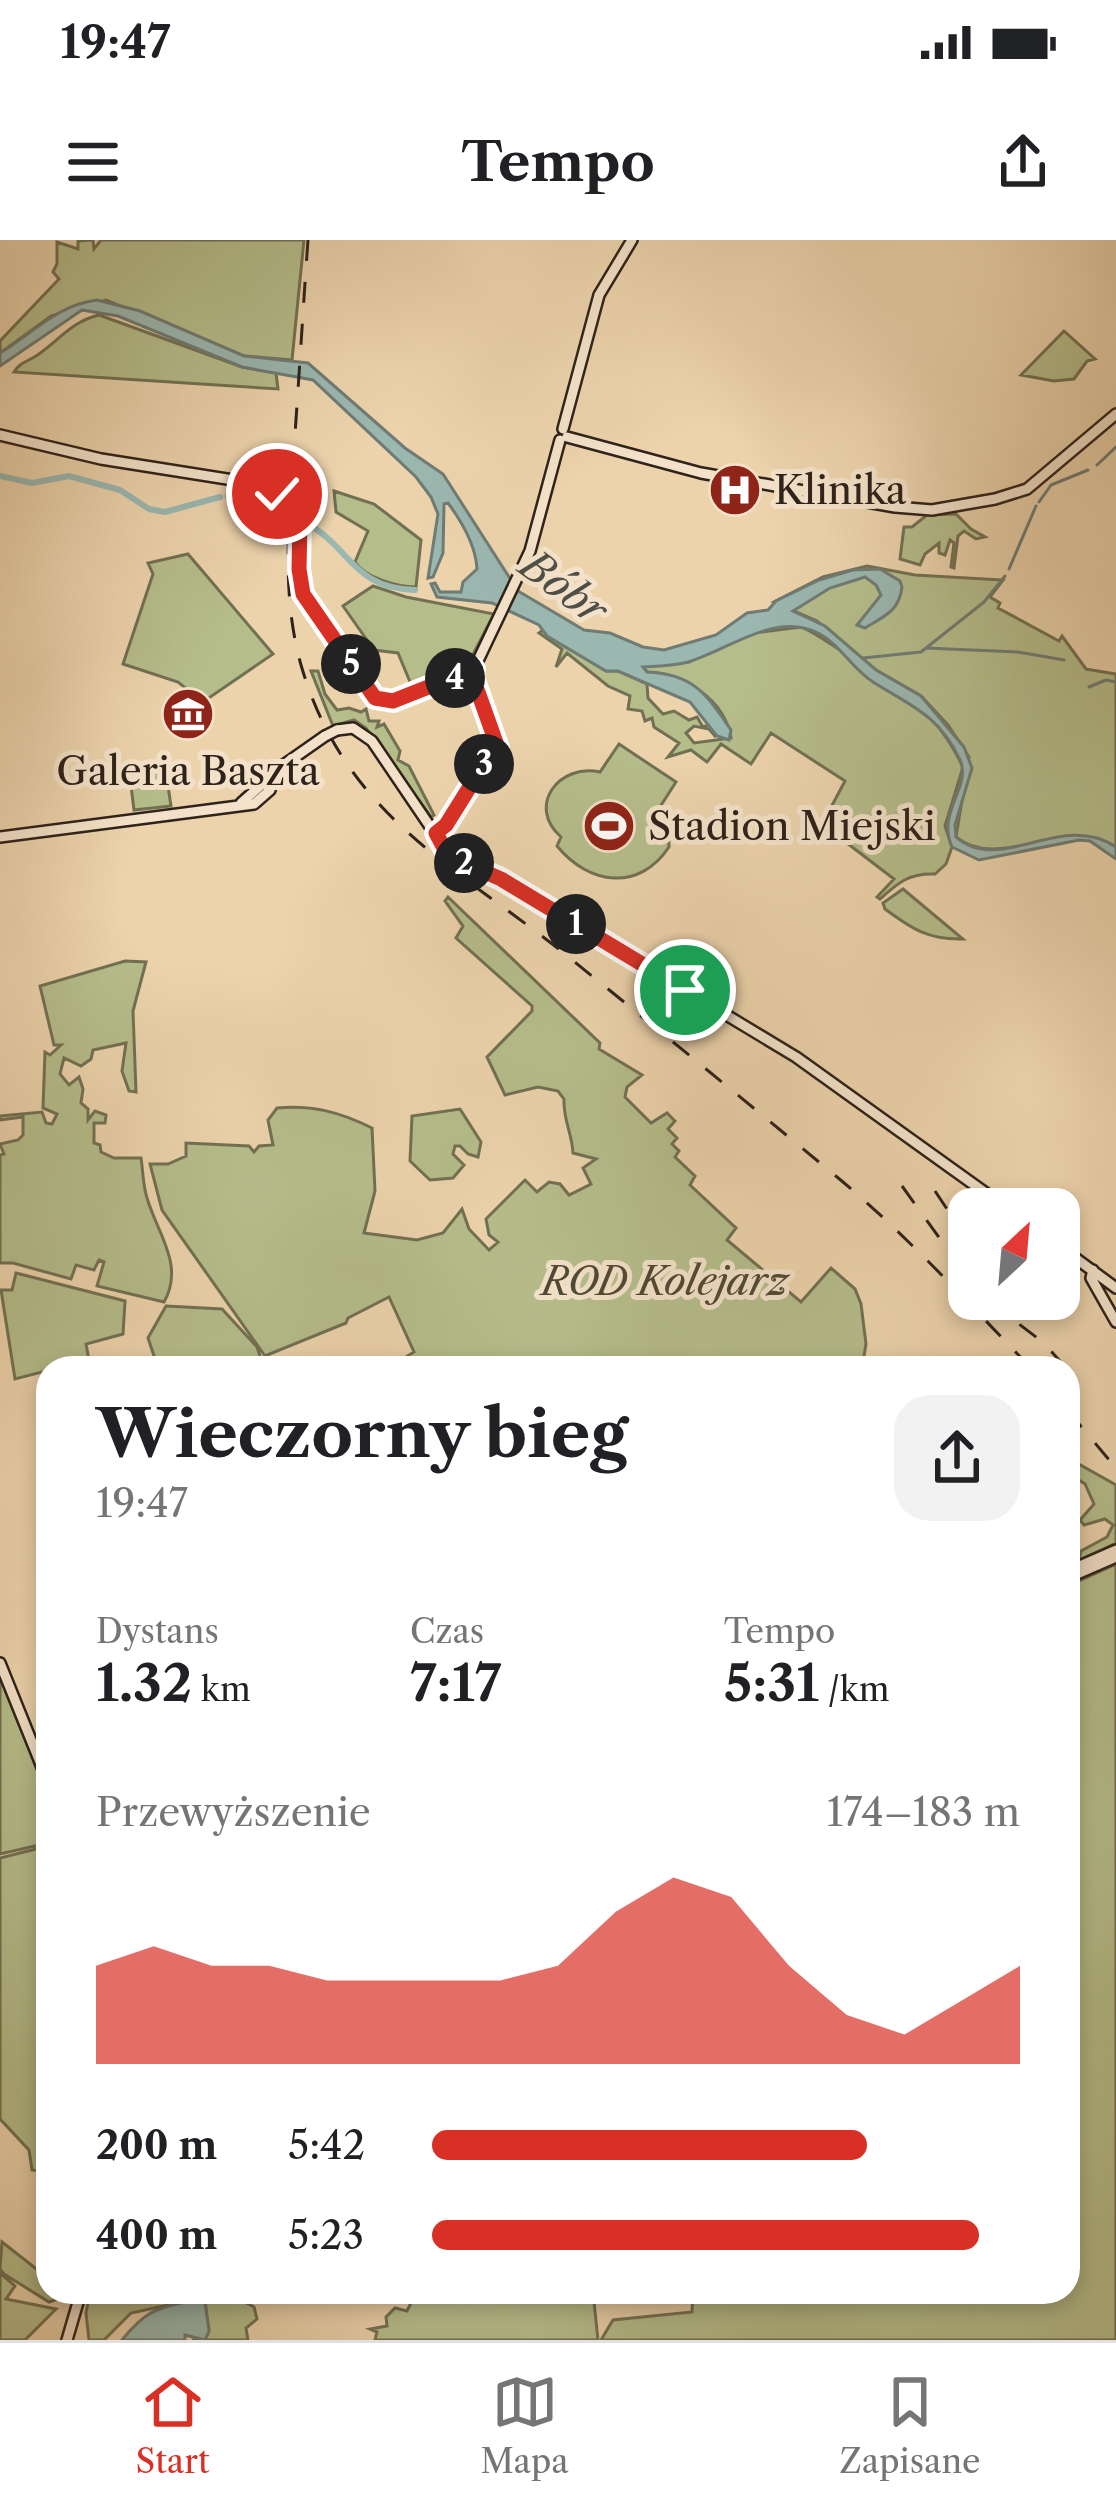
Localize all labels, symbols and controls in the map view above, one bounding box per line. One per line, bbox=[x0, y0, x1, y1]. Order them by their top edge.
text: 19:47 bbox=[60, 14, 171, 70]
icon: menu bbox=[60, 129, 126, 195]
text: Tempo bbox=[461, 129, 655, 195]
icon: share bbox=[990, 129, 1056, 195]
pin bbox=[226, 443, 328, 545]
icon: check bbox=[244, 461, 310, 527]
hospital icon: Klinika bbox=[707, 462, 763, 518]
place label: Klinika bbox=[774, 466, 907, 514]
water label: Bóbr bbox=[508, 536, 619, 637]
pin: 5 bbox=[321, 634, 381, 694]
text: 5 bbox=[342, 643, 360, 684]
pin: 4 bbox=[425, 648, 485, 708]
text: 4 bbox=[445, 657, 465, 698]
museum icon: Galeria Baszta bbox=[160, 686, 216, 742]
pin: 3 bbox=[454, 734, 514, 794]
text: 3 bbox=[475, 743, 493, 784]
place label: Galeria Baszta bbox=[56, 747, 320, 795]
sports icon: Stadion Miejski bbox=[581, 798, 637, 854]
place label: Stadion Miejski bbox=[648, 802, 936, 850]
pin: 2 bbox=[434, 833, 494, 893]
text: 2 bbox=[454, 842, 474, 883]
pin: 1 bbox=[546, 894, 606, 954]
text: 1 bbox=[569, 903, 583, 944]
pin bbox=[634, 939, 736, 1041]
icon: arrive bbox=[652, 957, 718, 1023]
north arrow bbox=[948, 1188, 1080, 1320]
map controls bbox=[948, 1188, 1080, 1320]
park label: ROD Kolejarz bbox=[539, 1257, 791, 1305]
text: Wieczorny bieg bbox=[96, 1393, 628, 1474]
button: share bbox=[894, 1395, 1020, 1521]
text: 19:47 bbox=[96, 1479, 188, 1527]
text: Dystans bbox=[96, 1611, 219, 1652]
text: Czas bbox=[410, 1611, 484, 1652]
text: Tempo bbox=[724, 1611, 835, 1652]
text: 1.32 bbox=[96, 1652, 192, 1714]
text: 7:17 bbox=[410, 1652, 501, 1714]
text: 5:31 bbox=[724, 1652, 819, 1714]
text: km bbox=[192, 1669, 251, 1710]
text: /km bbox=[819, 1669, 890, 1710]
text: Przewyższenie bbox=[96, 1788, 371, 1836]
text: 174–183 m bbox=[827, 1788, 1020, 1836]
text: 200 m bbox=[96, 2121, 217, 2169]
text: 5:42 bbox=[288, 2121, 365, 2169]
text: 400 m bbox=[96, 2211, 217, 2259]
text: 5:23 bbox=[288, 2211, 364, 2259]
tab: Start bbox=[135, 2369, 210, 2482]
tab: Mapa bbox=[481, 2369, 569, 2482]
tab: Zapisane bbox=[840, 2369, 981, 2482]

